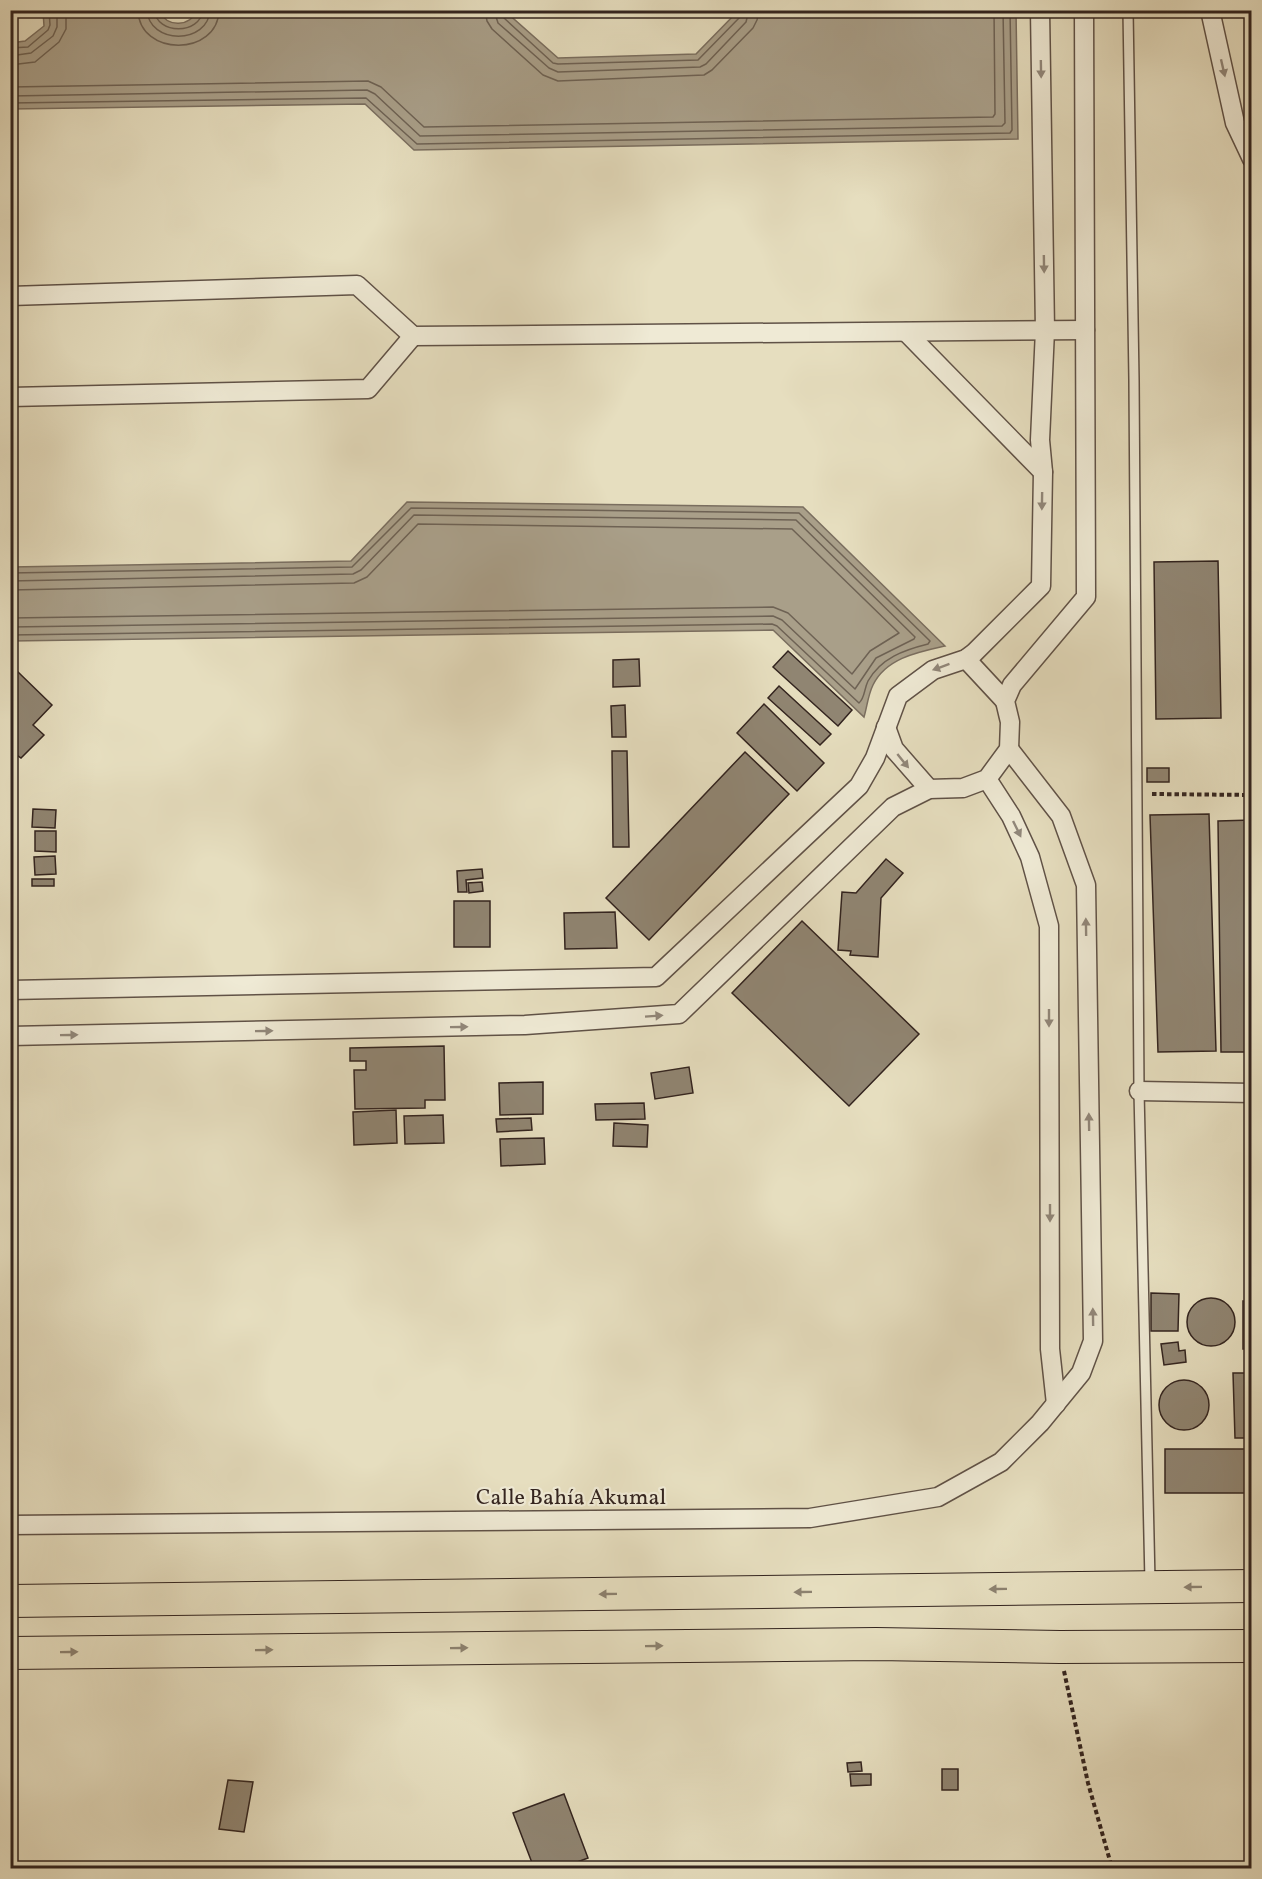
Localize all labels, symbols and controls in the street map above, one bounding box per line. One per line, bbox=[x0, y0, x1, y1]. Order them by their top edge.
one-way arrow bbox=[1218, 58, 1228, 77]
one-way arrow bbox=[1036, 59, 1045, 78]
one-way arrow bbox=[1039, 254, 1048, 273]
one-way arrow bbox=[1038, 491, 1047, 510]
one-way arrow bbox=[932, 663, 950, 673]
one-way arrow bbox=[897, 753, 910, 769]
one-way arrow bbox=[1012, 820, 1022, 838]
one-way arrow bbox=[1082, 917, 1091, 936]
one-way arrow bbox=[1044, 1009, 1054, 1028]
one-way arrow bbox=[644, 1011, 663, 1020]
one-way arrow bbox=[449, 1022, 468, 1032]
one-way arrow bbox=[254, 1026, 273, 1036]
one-way arrow bbox=[59, 1030, 78, 1040]
one-way arrow bbox=[1085, 1112, 1094, 1131]
one-way arrow bbox=[1045, 1204, 1055, 1223]
one-way arrow bbox=[1088, 1307, 1097, 1326]
street label: Calle Bahía Akumal bbox=[476, 1483, 666, 1514]
one-way arrow bbox=[1184, 1582, 1203, 1592]
one-way arrow bbox=[989, 1585, 1008, 1594]
one-way arrow bbox=[794, 1587, 813, 1597]
one-way arrow bbox=[599, 1589, 618, 1599]
one-way arrow bbox=[644, 1641, 663, 1651]
one-way arrow bbox=[449, 1643, 468, 1653]
one-way arrow bbox=[254, 1645, 273, 1655]
one-way arrow bbox=[59, 1647, 78, 1657]

